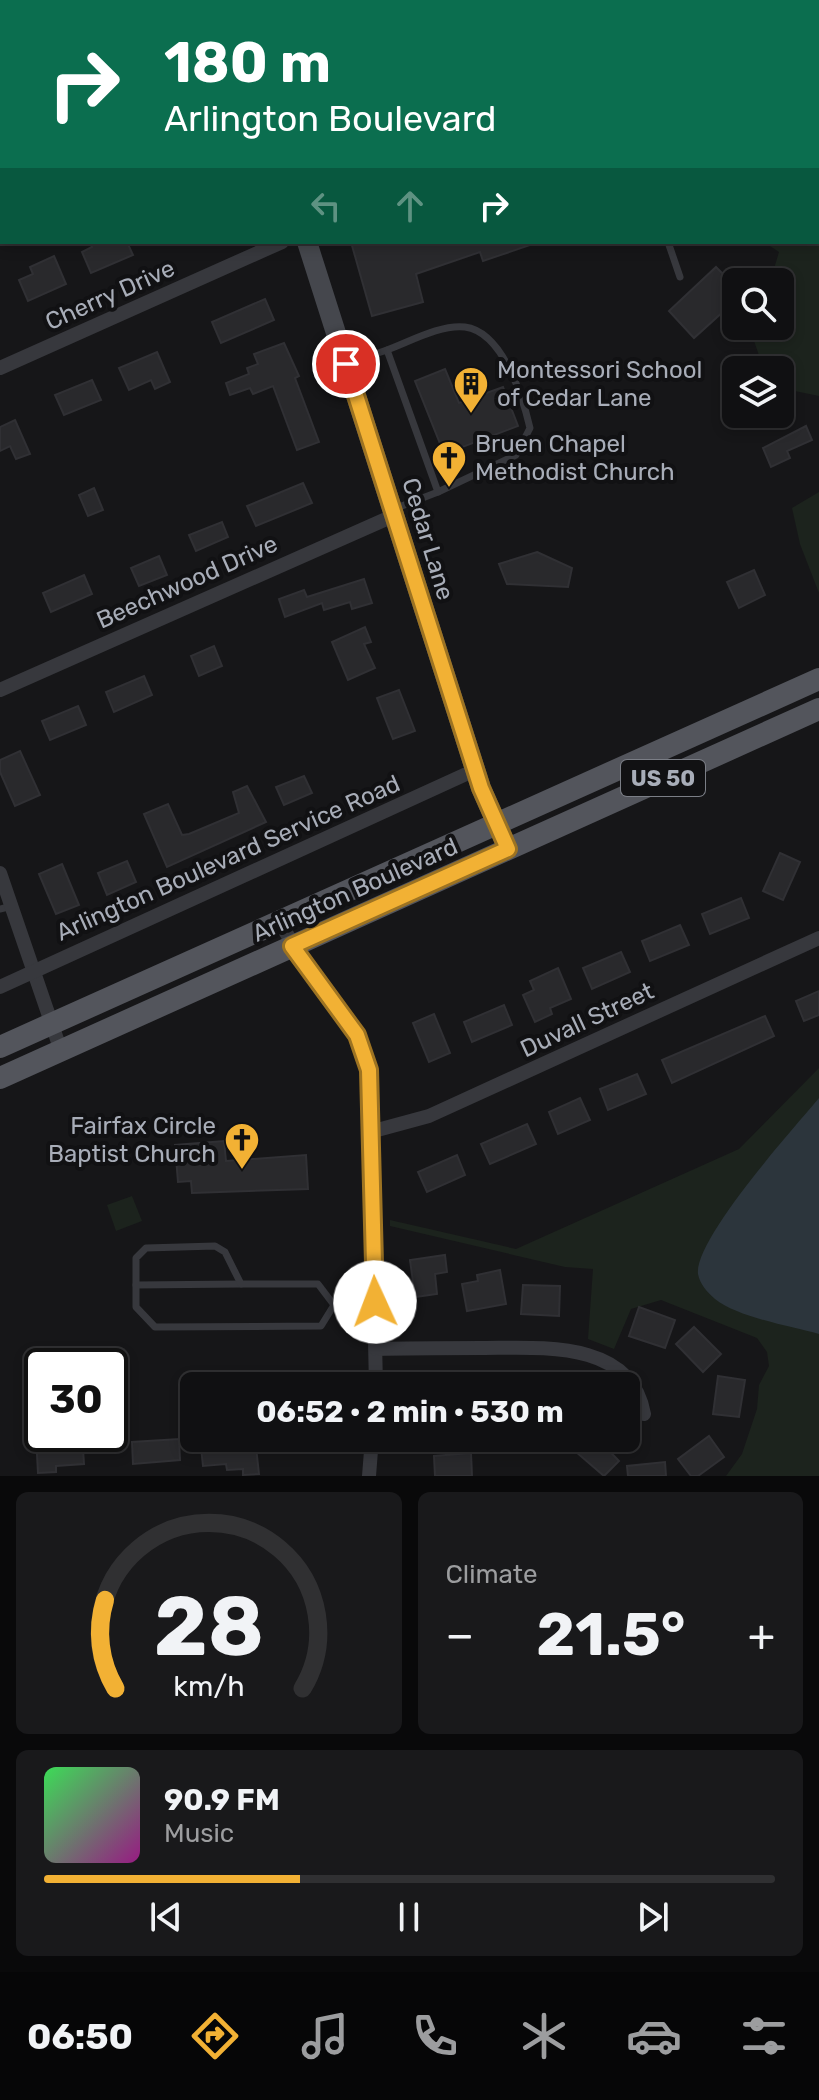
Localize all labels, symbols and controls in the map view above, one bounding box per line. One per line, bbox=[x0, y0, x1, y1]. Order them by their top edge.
text: 180 m bbox=[164, 30, 331, 96]
icon: right bbox=[32, 32, 136, 136]
text: Arlington Boulevard bbox=[164, 97, 496, 140]
icon: left bbox=[304, 184, 348, 228]
icon: ahead bbox=[388, 184, 432, 228]
icon: right bbox=[472, 184, 516, 228]
street label: Cherry Drive bbox=[41, 254, 179, 336]
map controls bbox=[722, 268, 794, 428]
button: search bbox=[722, 268, 794, 340]
pin bbox=[312, 330, 380, 398]
icon: arrive bbox=[324, 342, 368, 386]
place label: Montessori School of Cedar Lane bbox=[497, 356, 702, 412]
button: layers bbox=[722, 356, 794, 428]
building icon: Montessori School of Cedar Lane bbox=[452, 365, 490, 415]
place label: Bruen Chapel Methodist Church bbox=[475, 430, 675, 486]
church icon: Bruen Chapel Methodist Church bbox=[430, 439, 468, 489]
street label: Cedar Lane bbox=[396, 475, 460, 603]
street label: Beechwood Drive bbox=[92, 530, 282, 634]
road number: US 50 bbox=[621, 760, 705, 796]
street label: Arlington Boulevard Service Road bbox=[52, 769, 404, 947]
street label: Arlington Boulevard bbox=[248, 832, 462, 948]
street label: Duvall Street bbox=[516, 977, 658, 1063]
place label: Fairfax Circle Baptist Church bbox=[48, 1112, 216, 1168]
church icon: Fairfax Circle Baptist Church bbox=[223, 1121, 261, 1171]
position arrow bbox=[333, 1260, 417, 1344]
speed limit sign: 30 bbox=[24, 1348, 128, 1452]
text: 06:52 · 2 min · 530 m bbox=[256, 1394, 564, 1430]
text: Climate bbox=[446, 1559, 538, 1590]
text: 28 bbox=[154, 1577, 264, 1676]
text: 21.5° bbox=[536, 1599, 685, 1670]
text: − bbox=[446, 1609, 474, 1661]
text: + bbox=[748, 1609, 775, 1661]
text: km/h bbox=[173, 1669, 244, 1703]
text: 90.9 FM bbox=[164, 1782, 280, 1818]
text: Music bbox=[164, 1818, 234, 1849]
icon: previous bbox=[144, 1895, 188, 1939]
icon: pause bbox=[387, 1895, 431, 1939]
icon: next bbox=[631, 1895, 675, 1939]
icon: directions bbox=[187, 2008, 243, 2064]
icon: music bbox=[297, 2008, 353, 2064]
icon: phone bbox=[407, 2008, 463, 2064]
icon: climate bbox=[516, 2008, 572, 2064]
icon: car bbox=[626, 2008, 682, 2064]
icon: filters bbox=[736, 2008, 792, 2064]
text: 06:50 bbox=[27, 2015, 133, 2058]

